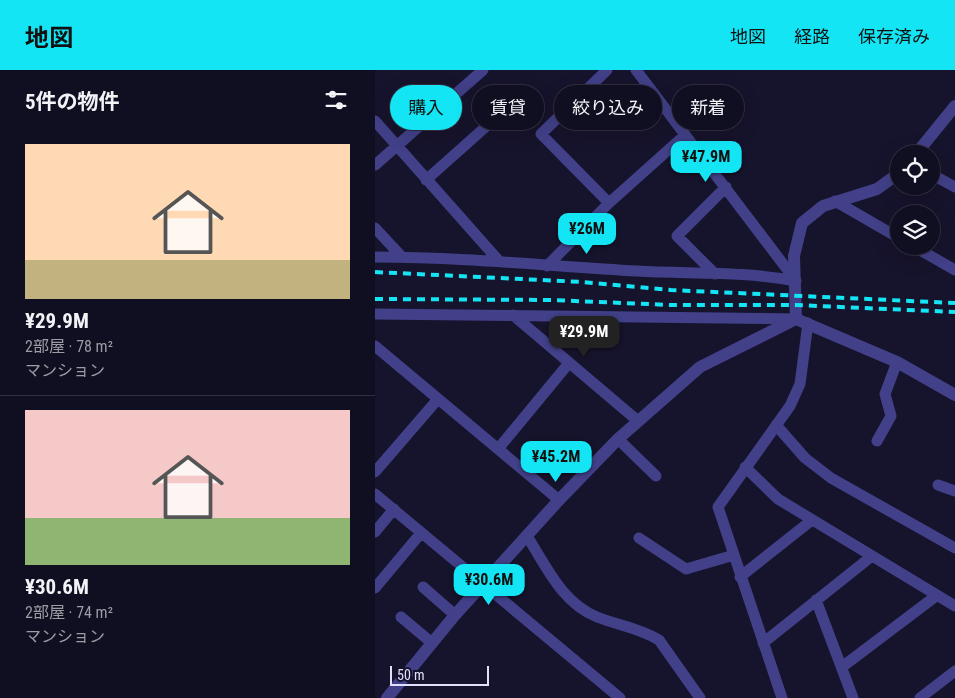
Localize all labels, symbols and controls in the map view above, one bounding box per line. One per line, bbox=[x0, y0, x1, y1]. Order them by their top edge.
text: 地図 bbox=[25, 24, 73, 52]
text: 地図 bbox=[730, 26, 766, 47]
text: 経路 bbox=[794, 26, 830, 47]
text: 保存済み bbox=[858, 26, 930, 47]
chip: 購入 bbox=[390, 85, 462, 130]
chip: 賃貸 bbox=[472, 85, 544, 130]
chip: 絞り込み bbox=[554, 85, 662, 130]
chip: 新着 bbox=[672, 85, 744, 130]
icon: filters bbox=[322, 86, 350, 114]
text: 5件の物件 bbox=[25, 90, 120, 114]
pin: ¥47.9M bbox=[665, 140, 747, 183]
map controls bbox=[890, 145, 940, 255]
button: locate bbox=[890, 145, 940, 195]
text: ¥47.9M bbox=[682, 147, 730, 166]
icon: home bbox=[143, 177, 233, 267]
button: layers bbox=[890, 205, 940, 255]
pin: ¥26M bbox=[557, 212, 617, 255]
text: ¥26M bbox=[569, 219, 605, 238]
text: ¥29.9M bbox=[25, 309, 89, 333]
pin: ¥29.9M bbox=[543, 316, 625, 358]
text: ¥29.9M bbox=[560, 322, 608, 341]
text: 2部屋 · 78 m² bbox=[25, 337, 113, 356]
text: マンション bbox=[25, 361, 105, 380]
pin: ¥45.2M bbox=[515, 440, 597, 483]
icon: home bbox=[143, 442, 233, 532]
text: ¥45.2M bbox=[532, 447, 580, 466]
pin: ¥30.6M bbox=[448, 564, 530, 606]
text: ¥30.6M bbox=[465, 570, 513, 589]
text: ¥30.6M bbox=[25, 575, 89, 599]
text: 2部屋 · 74 m² bbox=[25, 603, 113, 622]
text: マンション bbox=[25, 627, 105, 646]
scale bar bbox=[390, 663, 489, 686]
text: 50 m bbox=[397, 667, 425, 683]

